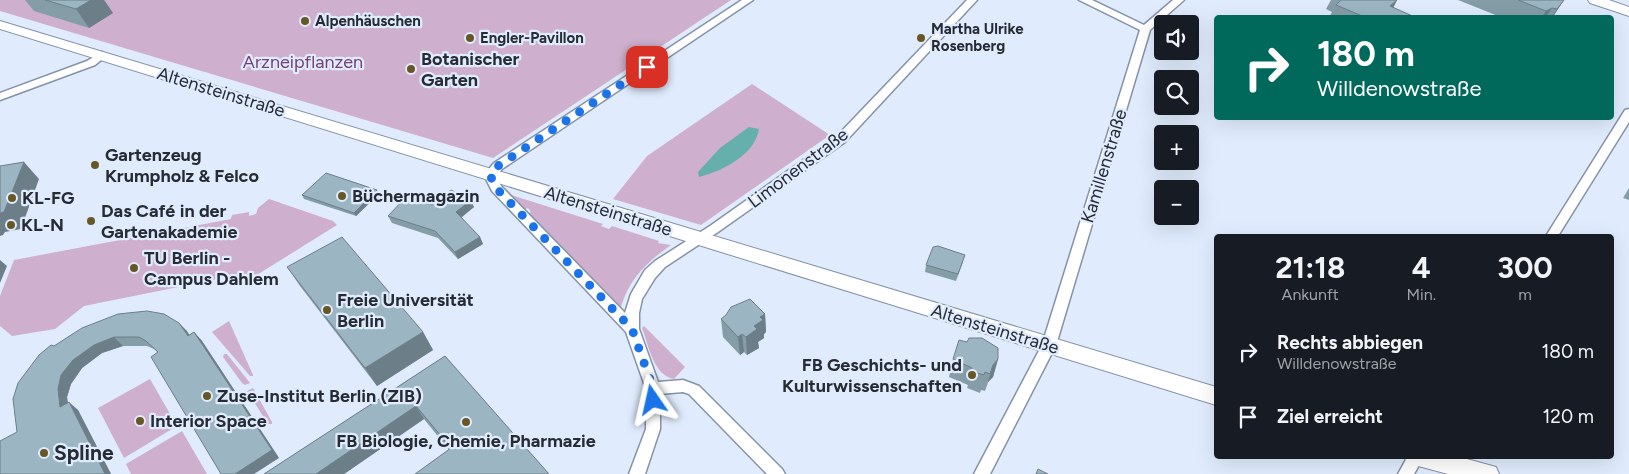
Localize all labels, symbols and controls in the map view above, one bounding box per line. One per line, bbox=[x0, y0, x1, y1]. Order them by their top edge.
place label: Alpenhäuschen bbox=[315, 12, 421, 30]
marker: Alpenhäuschen bbox=[299, 15, 311, 27]
map controls bbox=[1154, 15, 1199, 225]
button: sound bbox=[1154, 15, 1199, 60]
place label: Martha Ulrike Rosenberg bbox=[931, 20, 1024, 55]
place label: Engler-Pavillon bbox=[480, 29, 584, 47]
marker: Engler-Pavillon bbox=[464, 32, 476, 44]
marker: Martha Ulrike Rosenberg bbox=[915, 32, 927, 44]
text: 180 m bbox=[1317, 33, 1415, 75]
icon: right bbox=[1234, 35, 1299, 100]
pin bbox=[626, 46, 668, 88]
place label: Botanischer Garten bbox=[421, 48, 520, 91]
park label: Arzneipflanzen bbox=[243, 51, 363, 73]
icon: arrive bbox=[633, 53, 661, 81]
street label: Altensteinstraße bbox=[154, 62, 288, 122]
marker: Botanischer Garten bbox=[405, 63, 417, 75]
button: search bbox=[1154, 70, 1199, 115]
text: Willdenowstraße bbox=[1317, 75, 1481, 102]
street label: Kamillenstraße bbox=[1076, 106, 1132, 226]
street label: Limonenstraße bbox=[744, 123, 853, 213]
button: + bbox=[1154, 125, 1199, 170]
place label: Gartenzeug Krumpholz & Felco bbox=[105, 144, 259, 187]
marker: Gartenzeug Krumpholz & Felco bbox=[89, 159, 101, 171]
button: − bbox=[1154, 180, 1199, 225]
street label: Altensteinstraße bbox=[541, 181, 675, 241]
place label: Büchermagazin bbox=[352, 185, 479, 207]
place label: KL-FG bbox=[22, 187, 74, 209]
marker: Büchermagazin bbox=[336, 190, 348, 202]
marker: KL-FG bbox=[6, 192, 18, 204]
place label: Das Café in der Gartenakademie bbox=[101, 200, 238, 243]
place label: KL-N bbox=[21, 214, 64, 236]
marker: Das Café in der Gartenakademie bbox=[85, 215, 97, 227]
marker: KL-N bbox=[5, 219, 17, 231]
place label: TU Berlin - Campus Dahlem bbox=[144, 247, 279, 290]
text: 21:18 bbox=[1275, 249, 1345, 286]
text: 4 bbox=[1412, 249, 1431, 286]
text: 300 bbox=[1497, 249, 1553, 286]
marker: TU Berlin - Campus Dahlem bbox=[128, 262, 140, 274]
text: Ankunft bbox=[1282, 285, 1339, 304]
text: Min. bbox=[1407, 285, 1436, 304]
text: m bbox=[1518, 285, 1532, 304]
place label: Freie Universität Berlin bbox=[337, 289, 474, 332]
street label: Altensteinstraße bbox=[928, 299, 1062, 359]
marker: Freie Universität Berlin bbox=[321, 304, 333, 316]
text: Rechts abbiegen bbox=[1277, 331, 1423, 354]
icon: right bbox=[1234, 338, 1262, 366]
text: 180 m bbox=[1541, 340, 1594, 363]
place label: FB Geschichts- und Kulturwissenschaften bbox=[782, 354, 962, 397]
text: Willdenowstraße bbox=[1277, 354, 1397, 373]
marker: FB Geschichts- und Kulturwissenschaften bbox=[966, 369, 978, 381]
position arrow bbox=[626, 373, 678, 425]
place label: Zuse-Institut Berlin (ZIB) bbox=[217, 385, 422, 407]
marker: Zuse-Institut Berlin (ZIB) bbox=[201, 390, 213, 402]
icon: arrive bbox=[1234, 403, 1262, 431]
text: Ziel erreicht bbox=[1277, 405, 1383, 428]
text: 120 m bbox=[1542, 405, 1594, 428]
place label: Interior Space bbox=[150, 410, 267, 432]
marker: Interior Space bbox=[134, 415, 146, 427]
marker: FB Biologie, Chemie, Pharmazie bbox=[460, 416, 472, 428]
place label: FB Biologie, Chemie, Pharmazie bbox=[336, 430, 596, 452]
place label: Spline bbox=[54, 440, 114, 465]
marker: Spline bbox=[38, 447, 50, 459]

